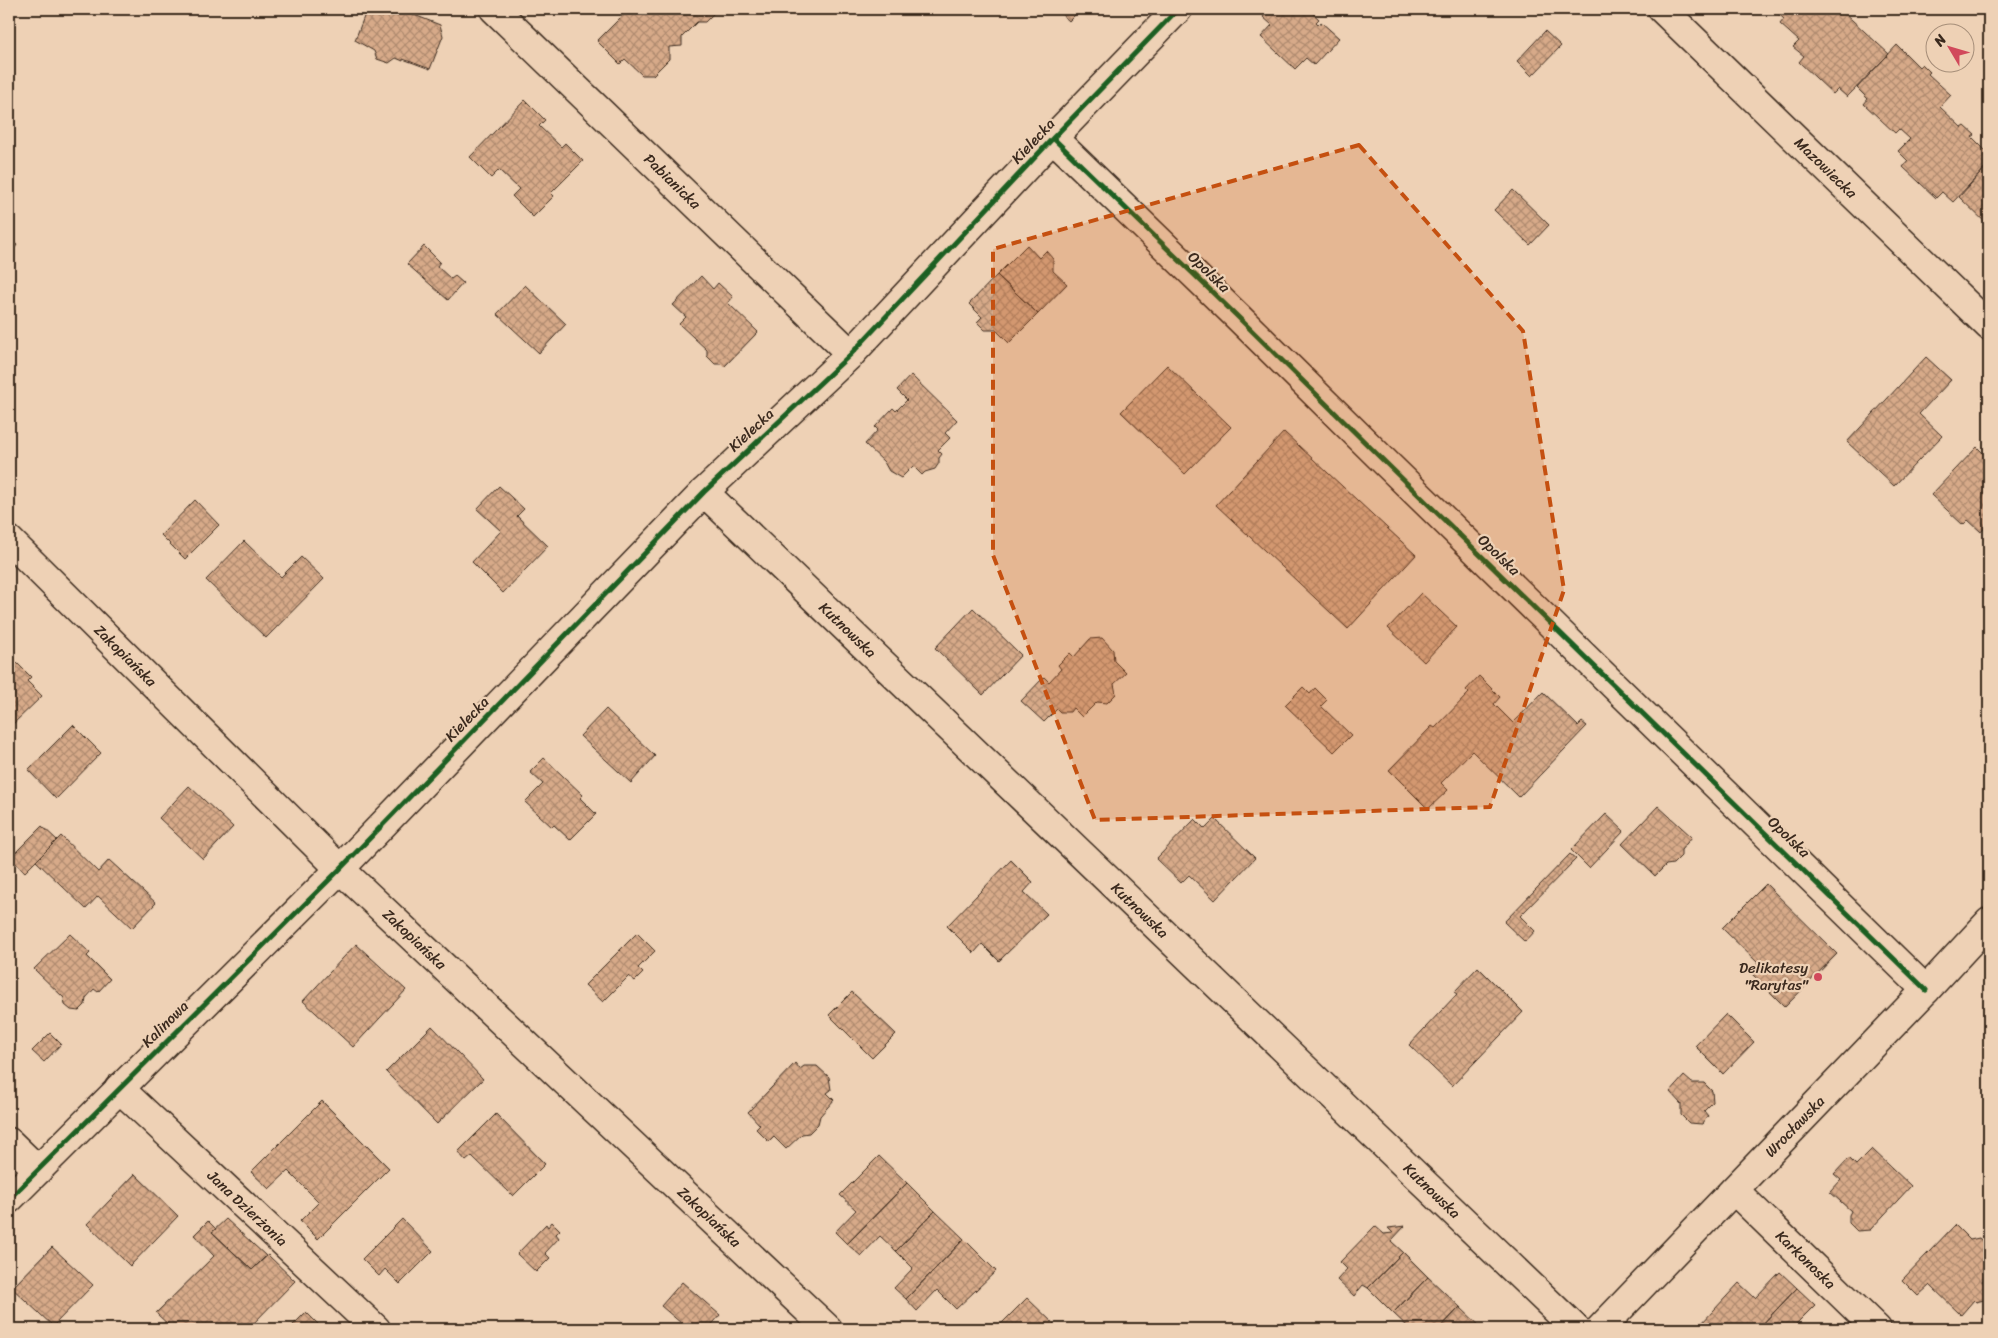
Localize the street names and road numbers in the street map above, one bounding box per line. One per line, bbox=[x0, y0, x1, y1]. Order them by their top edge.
street label: Kielecka bbox=[1005, 112, 1062, 170]
street label: Mazowiecka bbox=[1788, 131, 1864, 205]
street label: Pabianicka bbox=[637, 147, 708, 216]
street label: Opolska bbox=[1182, 245, 1237, 299]
street label: Kielecka bbox=[722, 401, 780, 458]
street label: Opolska bbox=[1472, 528, 1527, 582]
street label: Kutnowska bbox=[813, 595, 883, 665]
street label: Zakopiańska bbox=[88, 618, 163, 694]
street label: Kielecka bbox=[438, 690, 496, 748]
street label: Opolska bbox=[1762, 810, 1817, 864]
street label: Kutnowska bbox=[1105, 876, 1175, 945]
street label: Zakopiańska bbox=[376, 902, 453, 977]
street label: Kalinowa bbox=[135, 994, 195, 1054]
street label: Wrocławska bbox=[1758, 1089, 1832, 1164]
street label: Kutnowska bbox=[1397, 1156, 1467, 1225]
street label: Jana Dzierżonia bbox=[200, 1163, 294, 1253]
street label: Zakopiańska bbox=[671, 1180, 748, 1254]
street label: Karkonoska bbox=[1769, 1224, 1842, 1296]

